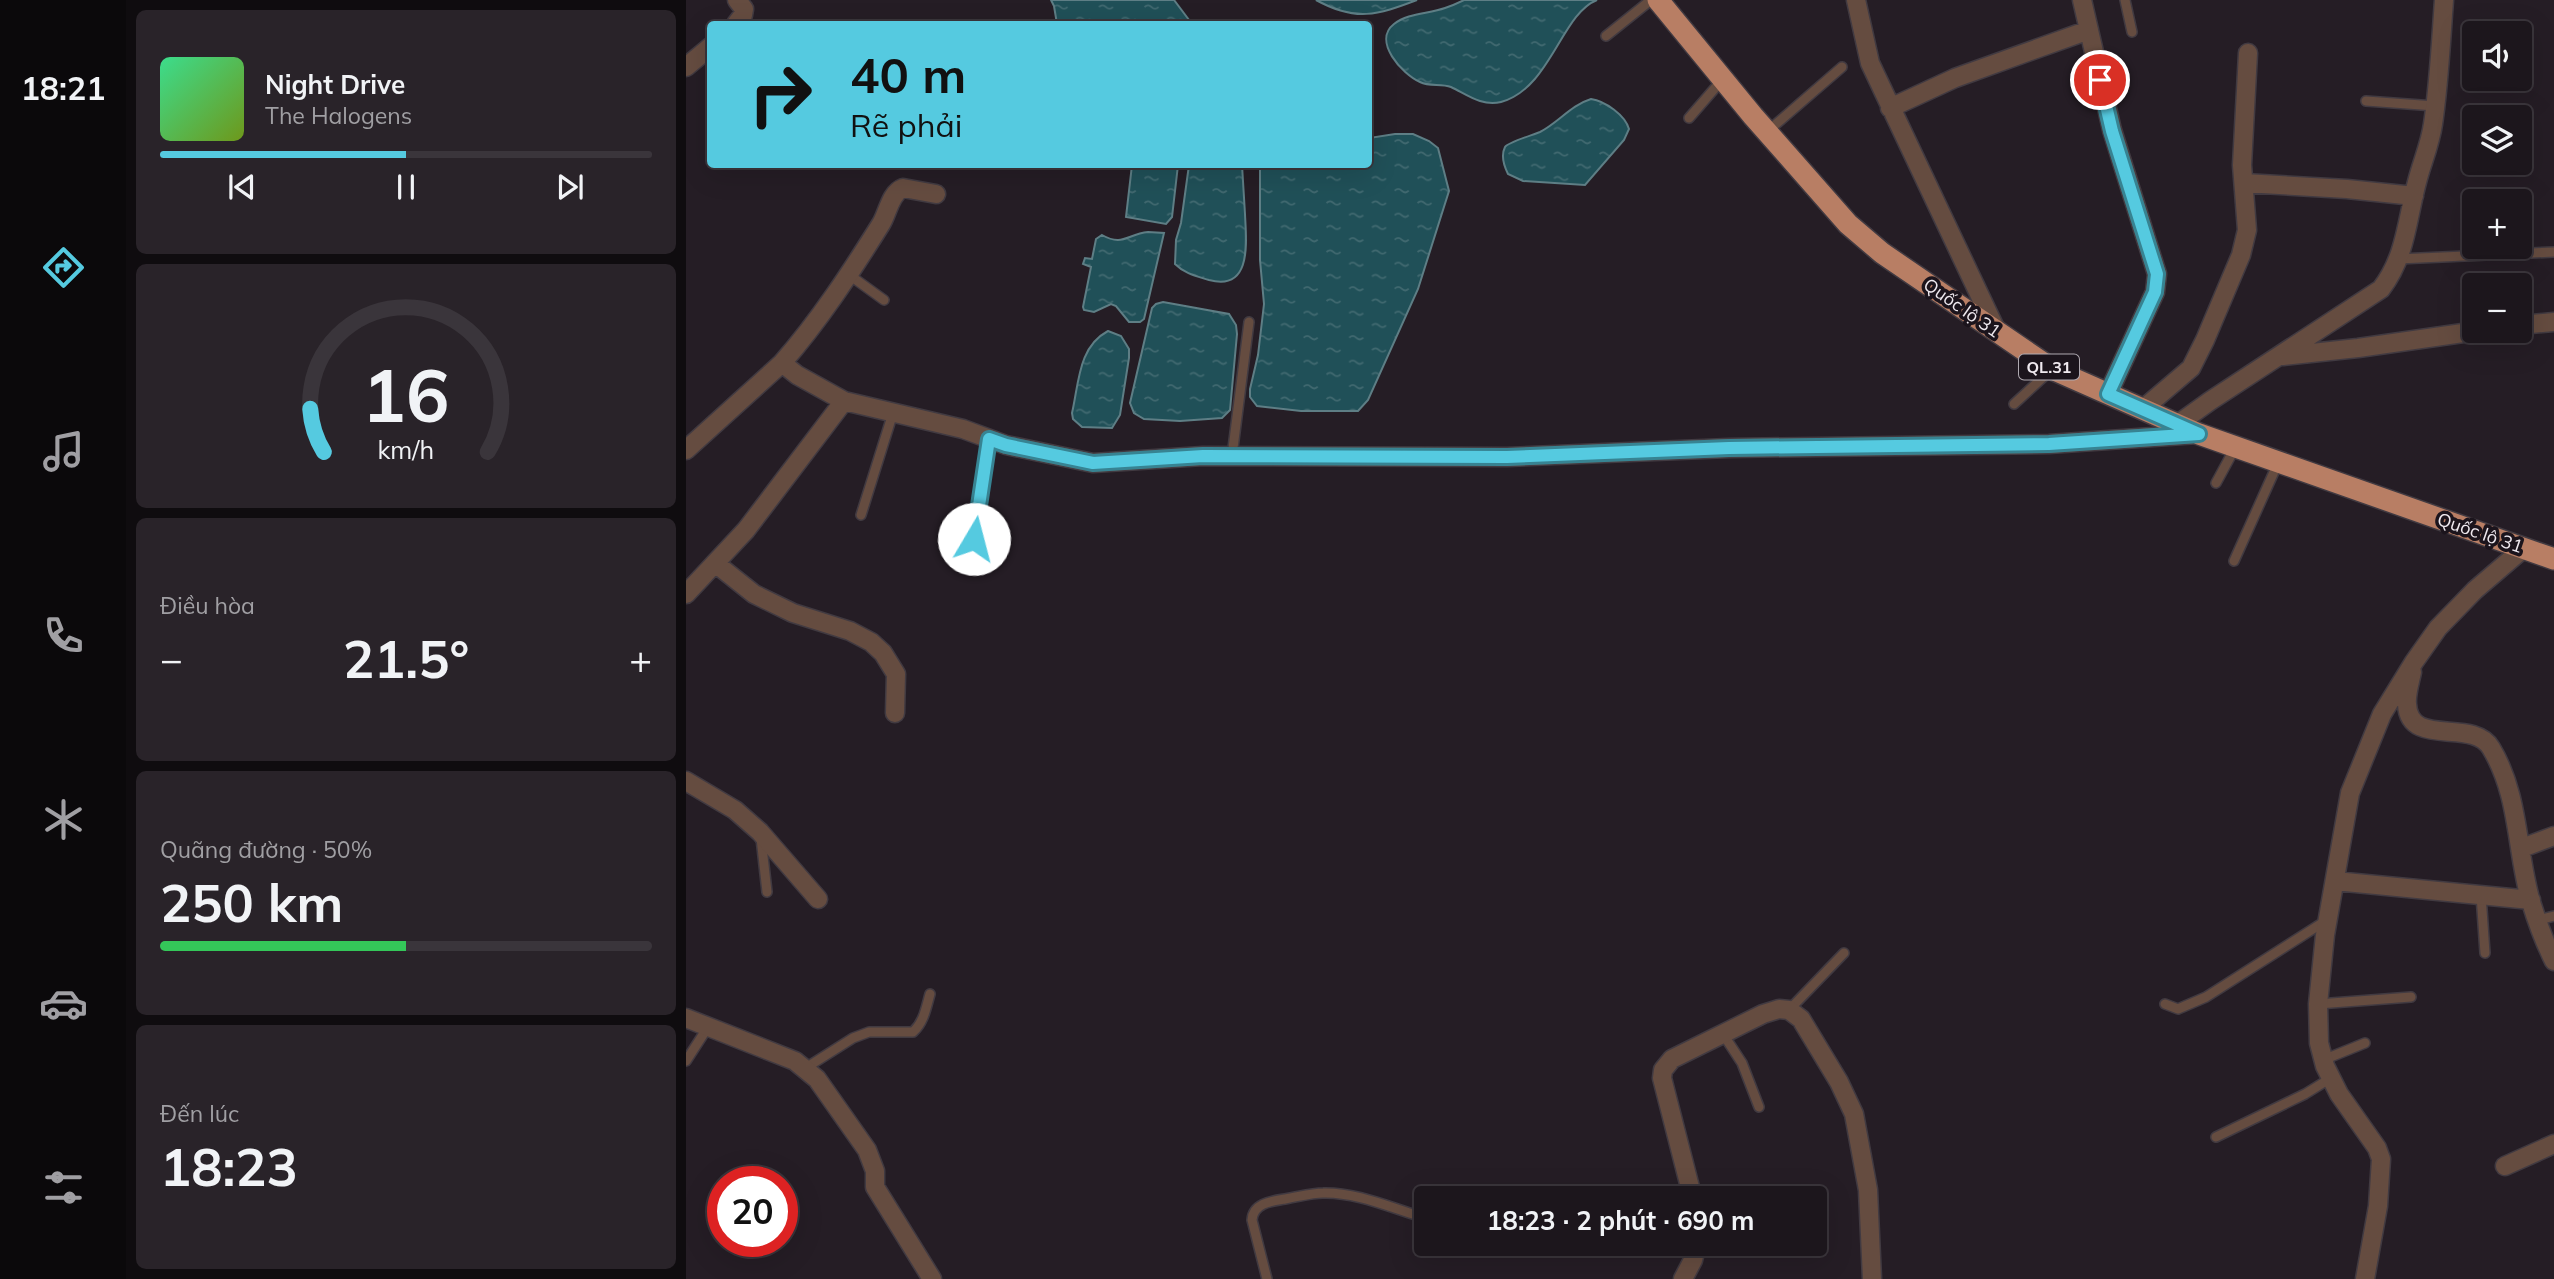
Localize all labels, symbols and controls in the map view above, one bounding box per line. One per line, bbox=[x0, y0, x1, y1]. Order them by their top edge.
map controls bbox=[2462, 21, 2532, 343]
button: sound bbox=[2462, 21, 2532, 91]
text: 40 m bbox=[850, 44, 966, 105]
icon: right bbox=[735, 49, 826, 140]
pin bbox=[2070, 50, 2130, 110]
icon: arrive bbox=[2081, 61, 2119, 99]
text: 18:21 bbox=[21, 68, 105, 108]
text: Night Drive bbox=[265, 68, 405, 101]
text: The Halogens bbox=[265, 101, 412, 130]
text: Rẽ phải bbox=[850, 105, 962, 145]
button: layers bbox=[2462, 105, 2532, 175]
icon: previous bbox=[223, 168, 261, 206]
icon: pause bbox=[387, 168, 425, 206]
icon: next bbox=[551, 168, 589, 206]
button: + bbox=[2462, 189, 2532, 259]
icon: directions bbox=[39, 243, 88, 292]
street label: Quốc lộ 31 bbox=[1919, 273, 2005, 343]
button: − bbox=[2462, 273, 2532, 343]
text: 16 bbox=[362, 349, 450, 440]
road number: QL.31 bbox=[2019, 354, 2079, 380]
icon: music bbox=[39, 427, 88, 476]
text: km/h bbox=[378, 433, 434, 464]
position arrow bbox=[937, 502, 1011, 576]
street label: Quốc lộ 31 bbox=[2434, 507, 2526, 558]
text: Điều hòa bbox=[160, 591, 255, 620]
icon: phone bbox=[39, 611, 88, 660]
text: 21.5° bbox=[343, 626, 469, 691]
text: − bbox=[160, 635, 183, 683]
text: + bbox=[629, 635, 652, 683]
icon: climate bbox=[39, 795, 88, 844]
text: Quãng đường · 50% bbox=[160, 835, 372, 864]
text: 250 km bbox=[160, 870, 343, 935]
icon: car bbox=[39, 979, 88, 1028]
text: Đến lúc bbox=[160, 1099, 239, 1128]
text: 18:23 bbox=[160, 1134, 298, 1199]
icon: filters bbox=[39, 1163, 88, 1212]
speed limit sign: 20 bbox=[707, 1166, 798, 1257]
text: 18:23 · 2 phút · 690 m bbox=[1487, 1204, 1754, 1237]

